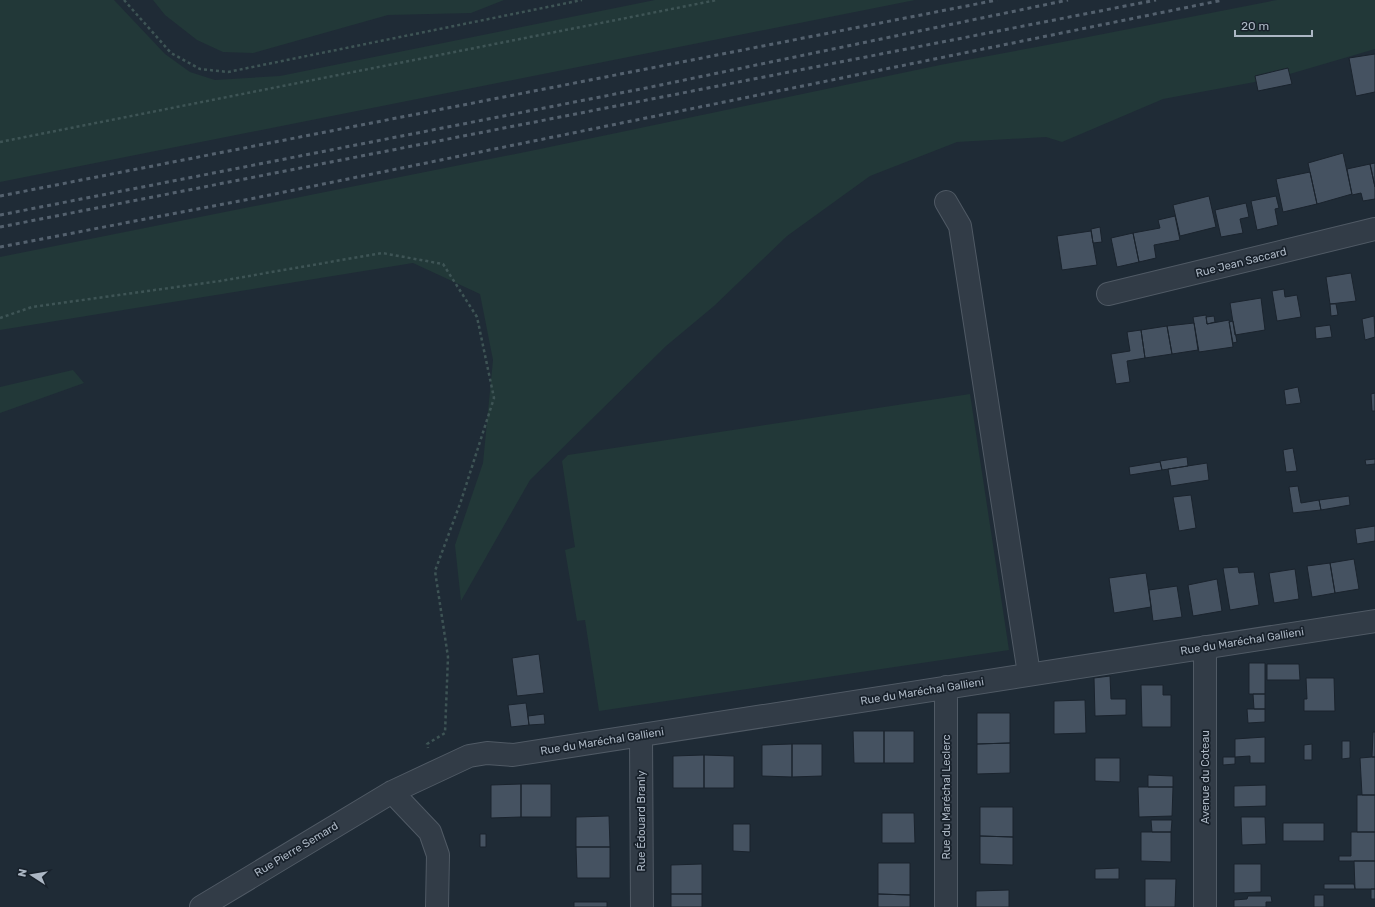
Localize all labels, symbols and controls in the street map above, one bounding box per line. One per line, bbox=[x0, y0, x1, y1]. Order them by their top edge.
scale bar bbox=[1235, 12, 1312, 38]
text: 20 m bbox=[1241, 19, 1269, 33]
street label: Rue Jean Saccard bbox=[1194, 245, 1288, 280]
street label: Rue du Maréchal Gallieni bbox=[1179, 625, 1305, 658]
street label: Rue du Maréchal Gallieni bbox=[859, 675, 985, 708]
street label: Rue du Maréchal Gallieni bbox=[539, 725, 665, 758]
street label: Avenue du Coteau bbox=[1199, 730, 1212, 824]
street label: Rue du Maréchal Leclerc bbox=[940, 734, 953, 860]
street label: Rue Édouard Branly bbox=[635, 770, 648, 872]
street label: Rue Pierre Semard bbox=[252, 819, 340, 880]
north arrow bbox=[12, 855, 52, 895]
text: N bbox=[16, 868, 30, 878]

